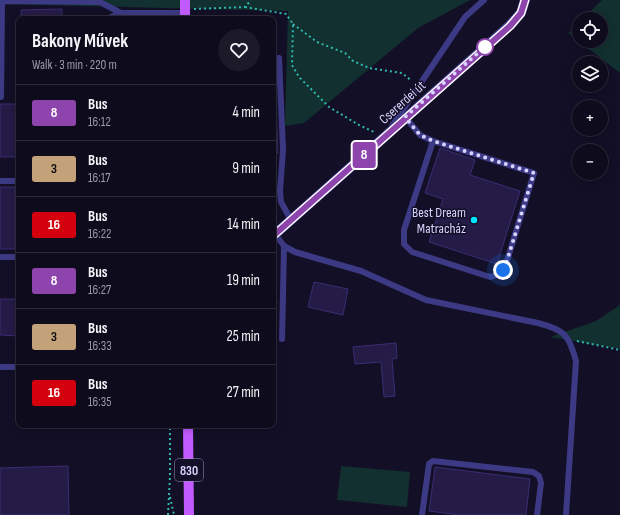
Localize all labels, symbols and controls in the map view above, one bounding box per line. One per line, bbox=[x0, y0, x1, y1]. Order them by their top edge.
map controls bbox=[572, 12, 608, 180]
button: locate bbox=[572, 12, 608, 48]
button: heart bbox=[218, 29, 260, 71]
text: Bakony Művek bbox=[32, 30, 128, 53]
unlabelled marker bbox=[476, 38, 494, 56]
button: layers bbox=[572, 56, 608, 92]
text: Walk · 3 min · 220 m bbox=[32, 57, 117, 73]
street label: Csererdei út bbox=[375, 77, 429, 128]
text: Bus bbox=[88, 95, 107, 114]
button: + bbox=[572, 100, 608, 136]
text: 4 min bbox=[233, 103, 260, 122]
text: 8 bbox=[51, 104, 57, 121]
text: 16:12 bbox=[88, 114, 111, 130]
line badge: 8 bbox=[351, 142, 377, 168]
button: − bbox=[572, 144, 608, 180]
text: 8 bbox=[361, 146, 367, 163]
text: Bus bbox=[88, 151, 107, 170]
text: 9 min bbox=[232, 159, 260, 178]
text: 3 bbox=[51, 160, 57, 177]
text: 16:17 bbox=[88, 170, 110, 186]
place label: Best Dream Matracház bbox=[412, 204, 466, 237]
text: Bus bbox=[88, 207, 107, 226]
text: 14 min bbox=[227, 215, 260, 234]
marker: Best Dream Matracház bbox=[469, 215, 479, 225]
text: 16 bbox=[48, 216, 60, 233]
text: 16:22 bbox=[88, 226, 111, 242]
your location bbox=[493, 260, 513, 280]
text: Bus bbox=[88, 263, 107, 282]
text: 19 min bbox=[227, 271, 260, 290]
text: 8 bbox=[51, 272, 57, 289]
text: 16:27 bbox=[88, 282, 111, 298]
text: Bus bbox=[88, 319, 107, 338]
text: 25 min bbox=[227, 327, 260, 346]
text: 3 bbox=[51, 328, 57, 345]
text: 16:33 bbox=[88, 338, 112, 354]
text: Bus bbox=[88, 375, 107, 394]
text: 27 min bbox=[227, 383, 260, 402]
text: 16 bbox=[48, 384, 60, 401]
text: 16:35 bbox=[88, 394, 111, 410]
road number: 830 bbox=[175, 459, 203, 481]

